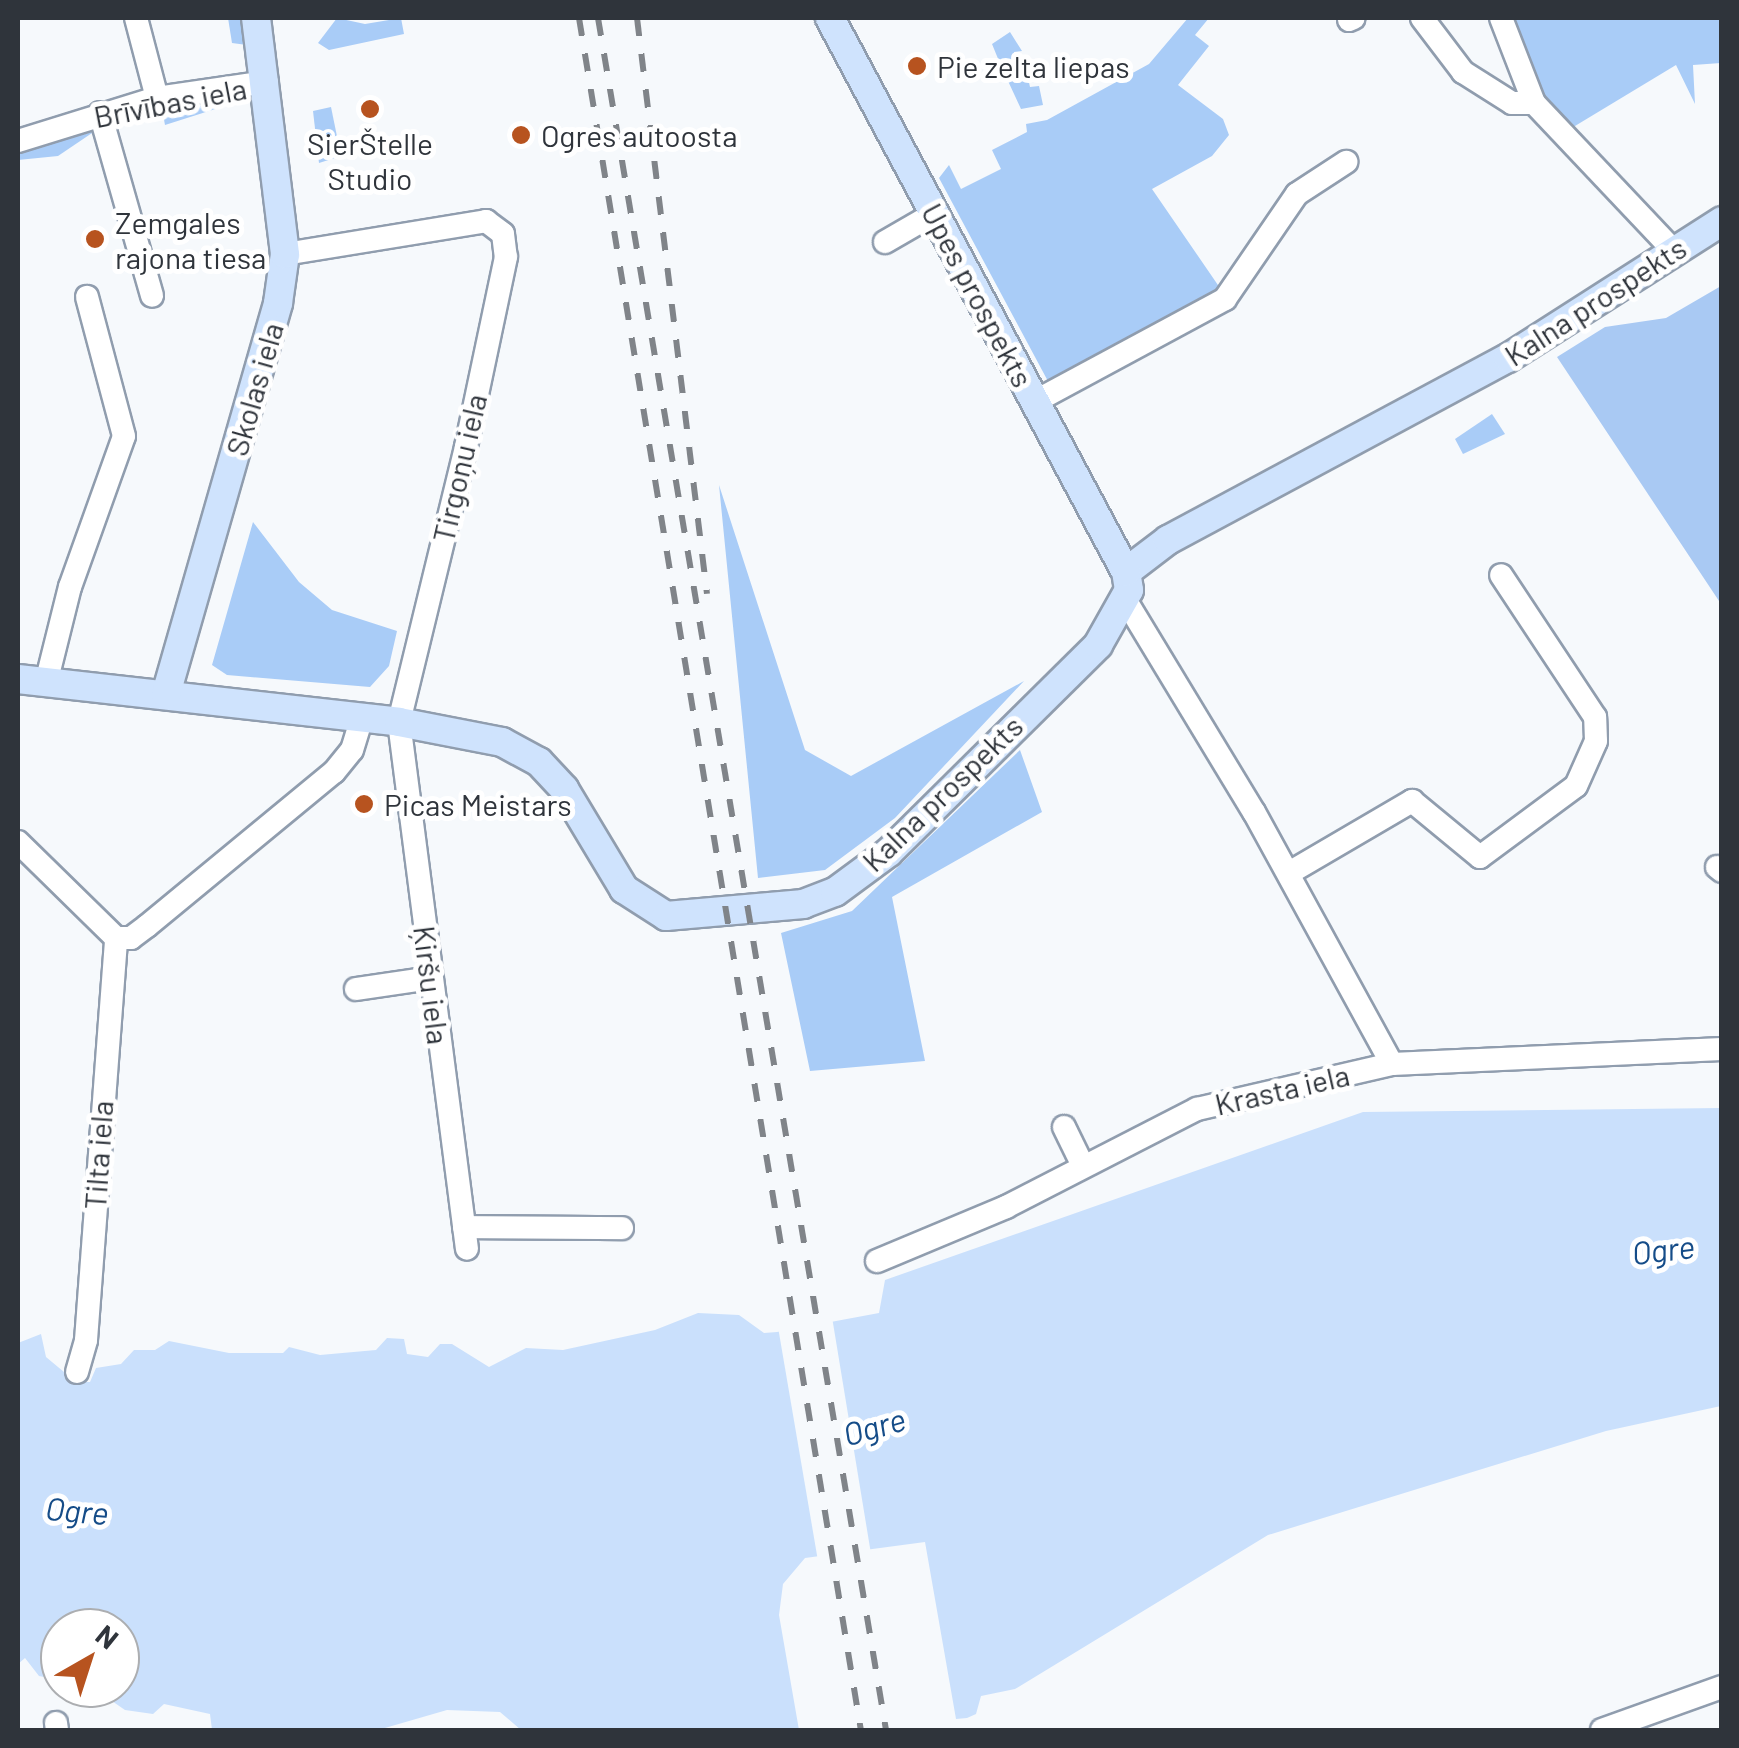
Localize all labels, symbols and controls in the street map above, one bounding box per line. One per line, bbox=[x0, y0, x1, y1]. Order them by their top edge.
place label: Pie zelta liepas bbox=[937, 48, 1130, 84]
marker: Pie zelta liepas bbox=[906, 55, 928, 77]
street label: Brīvības iela bbox=[91, 70, 249, 134]
marker: SierŠtelle Studio bbox=[359, 98, 381, 120]
place label: Ogres autoosta bbox=[541, 117, 738, 153]
marker: Ogres autoosta bbox=[510, 124, 532, 146]
place label: SierŠtelle Studio bbox=[307, 125, 433, 196]
street label: Upes prospekts bbox=[915, 197, 1041, 393]
place label: Zemgales rajona tiesa bbox=[115, 204, 266, 274]
marker: Zemgales rajona tiesa bbox=[84, 228, 106, 250]
street label: Kalna prospekts bbox=[1498, 229, 1692, 373]
street label: Skolas iela bbox=[218, 318, 290, 460]
street label: Tirgoņu iela bbox=[424, 390, 494, 546]
street label: Kalna prospekts bbox=[854, 707, 1030, 879]
place label: Picas Meistars bbox=[384, 786, 572, 822]
marker: Picas Meistars bbox=[353, 793, 375, 815]
street label: Ķiršu iela bbox=[407, 924, 457, 1046]
street label: Krasta iela bbox=[1211, 1056, 1353, 1122]
street label: Tilta iela bbox=[76, 1099, 120, 1211]
water label: Ogre bbox=[1629, 1226, 1697, 1272]
water label: Ogre bbox=[838, 1399, 910, 1453]
water label: Ogre bbox=[44, 1488, 110, 1532]
north arrow bbox=[40, 1608, 140, 1708]
text: N bbox=[90, 1617, 126, 1655]

